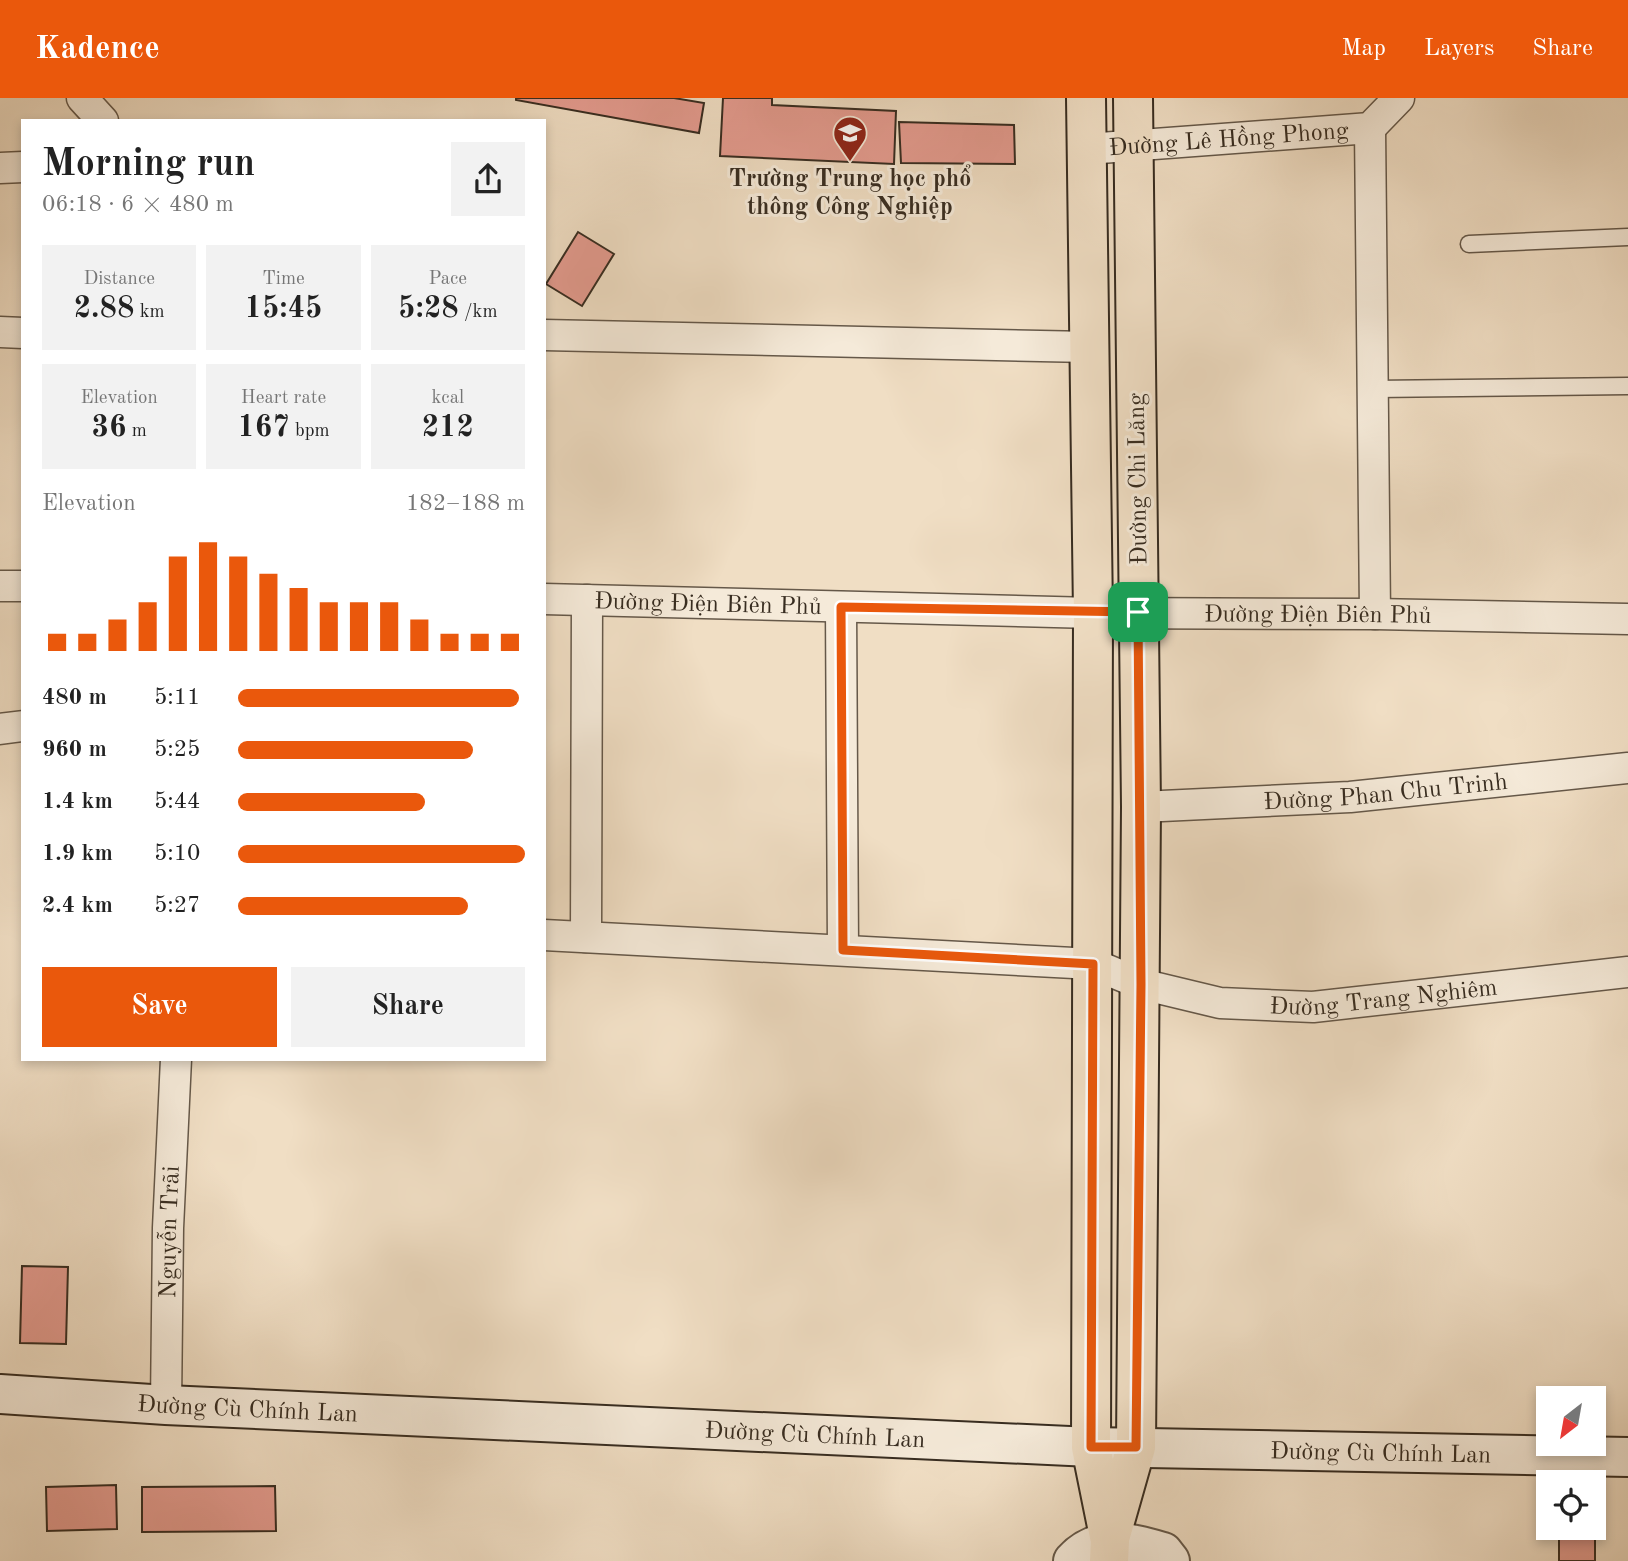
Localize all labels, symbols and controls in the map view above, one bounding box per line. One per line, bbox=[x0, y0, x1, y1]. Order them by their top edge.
text: Kadence bbox=[35, 33, 160, 66]
text: Map bbox=[1342, 37, 1386, 61]
text: Layers bbox=[1424, 37, 1494, 61]
text: Share bbox=[1532, 37, 1593, 61]
school or university icon: Trường Trung học phổ thông Công Nghiệp bbox=[831, 114, 869, 163]
street label: Đường Lê Hồng Phong bbox=[1108, 120, 1350, 161]
button: share bbox=[451, 142, 525, 216]
text: Morning run bbox=[42, 146, 255, 184]
place label: Trường Trung học phổ thông Công Nghiệp bbox=[729, 164, 971, 220]
text: 06:18 · 6 × 480 m bbox=[42, 193, 234, 216]
text: Distance bbox=[83, 270, 155, 289]
text: Time bbox=[262, 270, 305, 289]
text: Pace bbox=[429, 270, 467, 289]
text: 2.88 bbox=[74, 294, 134, 324]
text: 15:45 bbox=[244, 294, 322, 324]
text: 5:28 bbox=[398, 294, 459, 324]
text: km bbox=[134, 303, 165, 322]
text: /km bbox=[459, 303, 498, 322]
text: Elevation bbox=[81, 389, 158, 408]
text: Heart rate bbox=[241, 389, 326, 408]
text: kcal bbox=[431, 389, 464, 408]
street label: Đường Chi Lăng bbox=[1126, 393, 1152, 565]
text: 36 bbox=[92, 413, 126, 443]
text: 167 bbox=[237, 413, 290, 443]
text: 212 bbox=[422, 413, 474, 443]
text: m bbox=[126, 422, 147, 441]
text: bpm bbox=[290, 422, 330, 441]
text: Elevation bbox=[42, 492, 136, 515]
text: 182–188 m bbox=[406, 492, 525, 515]
pin bbox=[1108, 582, 1168, 642]
street label: Đường Điện Biên Phủ bbox=[594, 590, 822, 620]
icon: arrive bbox=[1119, 593, 1157, 631]
street label: Đường Điện Biên Phủ bbox=[1204, 603, 1432, 629]
text: 480 m bbox=[42, 686, 107, 709]
text: 5:11 bbox=[154, 686, 200, 709]
text: 960 m bbox=[42, 738, 107, 761]
text: 5:25 bbox=[154, 738, 200, 761]
street label: Đường Phan Chu Trinh bbox=[1263, 771, 1509, 815]
text: 1.4 km bbox=[42, 790, 113, 813]
text: 5:44 bbox=[154, 790, 200, 813]
text: 1.9 km bbox=[42, 842, 113, 865]
text: 5:10 bbox=[154, 842, 200, 865]
text: 2.4 km bbox=[42, 894, 113, 917]
text: 5:27 bbox=[154, 894, 200, 917]
button: Save bbox=[42, 967, 277, 1047]
button: Share bbox=[291, 967, 525, 1047]
street label: Đường Trang Nghiêm bbox=[1269, 977, 1499, 1021]
street label: Nguyễn Trãi bbox=[156, 1165, 185, 1299]
north arrow bbox=[1536, 1386, 1606, 1456]
map controls bbox=[1536, 1386, 1606, 1540]
street label: Đường Cù Chính Lan bbox=[136, 1393, 358, 1428]
street label: Đường Cù Chính Lan bbox=[704, 1419, 926, 1453]
street label: Đường Cù Chính Lan bbox=[1270, 1440, 1491, 1468]
button: locate bbox=[1536, 1470, 1606, 1540]

